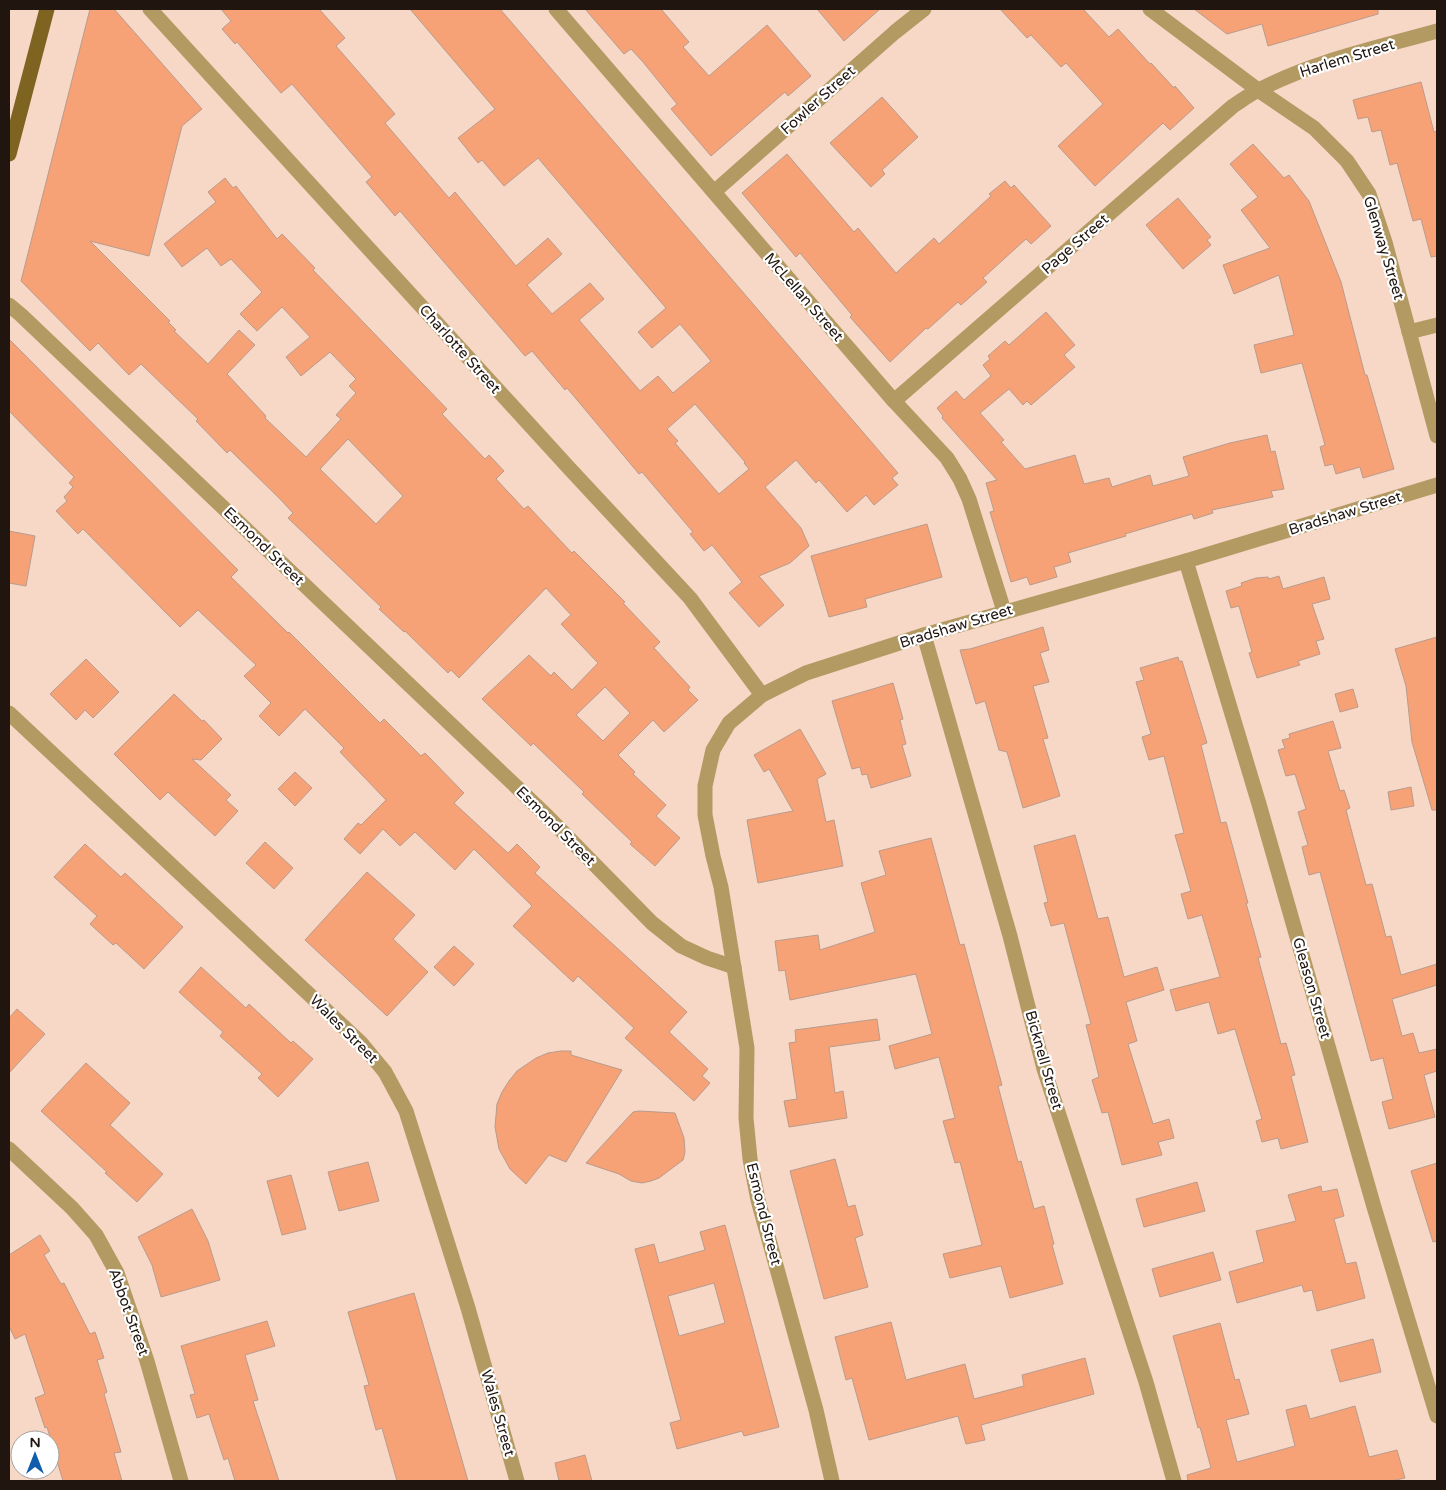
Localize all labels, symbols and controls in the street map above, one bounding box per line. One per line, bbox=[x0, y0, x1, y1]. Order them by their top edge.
street label: Harlem Street bbox=[1297, 35, 1397, 81]
street label: Fowler Street bbox=[777, 62, 859, 138]
street label: Glenway Street bbox=[1360, 194, 1408, 302]
street label: Page Street bbox=[1038, 210, 1112, 278]
street label: McLellan Street bbox=[761, 249, 847, 345]
street label: Charlotte Street bbox=[415, 301, 505, 397]
street label: Bradshaw Street bbox=[1286, 487, 1404, 539]
street label: Esmond Street bbox=[220, 503, 308, 589]
street label: Bradshaw Street bbox=[897, 600, 1015, 652]
street label: Esmond Street bbox=[513, 783, 600, 870]
street label: Gleason Street bbox=[1289, 935, 1335, 1041]
street label: Wales Street bbox=[306, 991, 382, 1067]
street label: Bicknell Street bbox=[1021, 1008, 1067, 1112]
street label: Esmond Street bbox=[743, 1161, 785, 1267]
street label: Abbot Street bbox=[105, 1266, 153, 1358]
street label: Wales Street bbox=[477, 1368, 519, 1459]
north arrow bbox=[10, 1430, 60, 1480]
text: N bbox=[29, 1434, 41, 1451]

